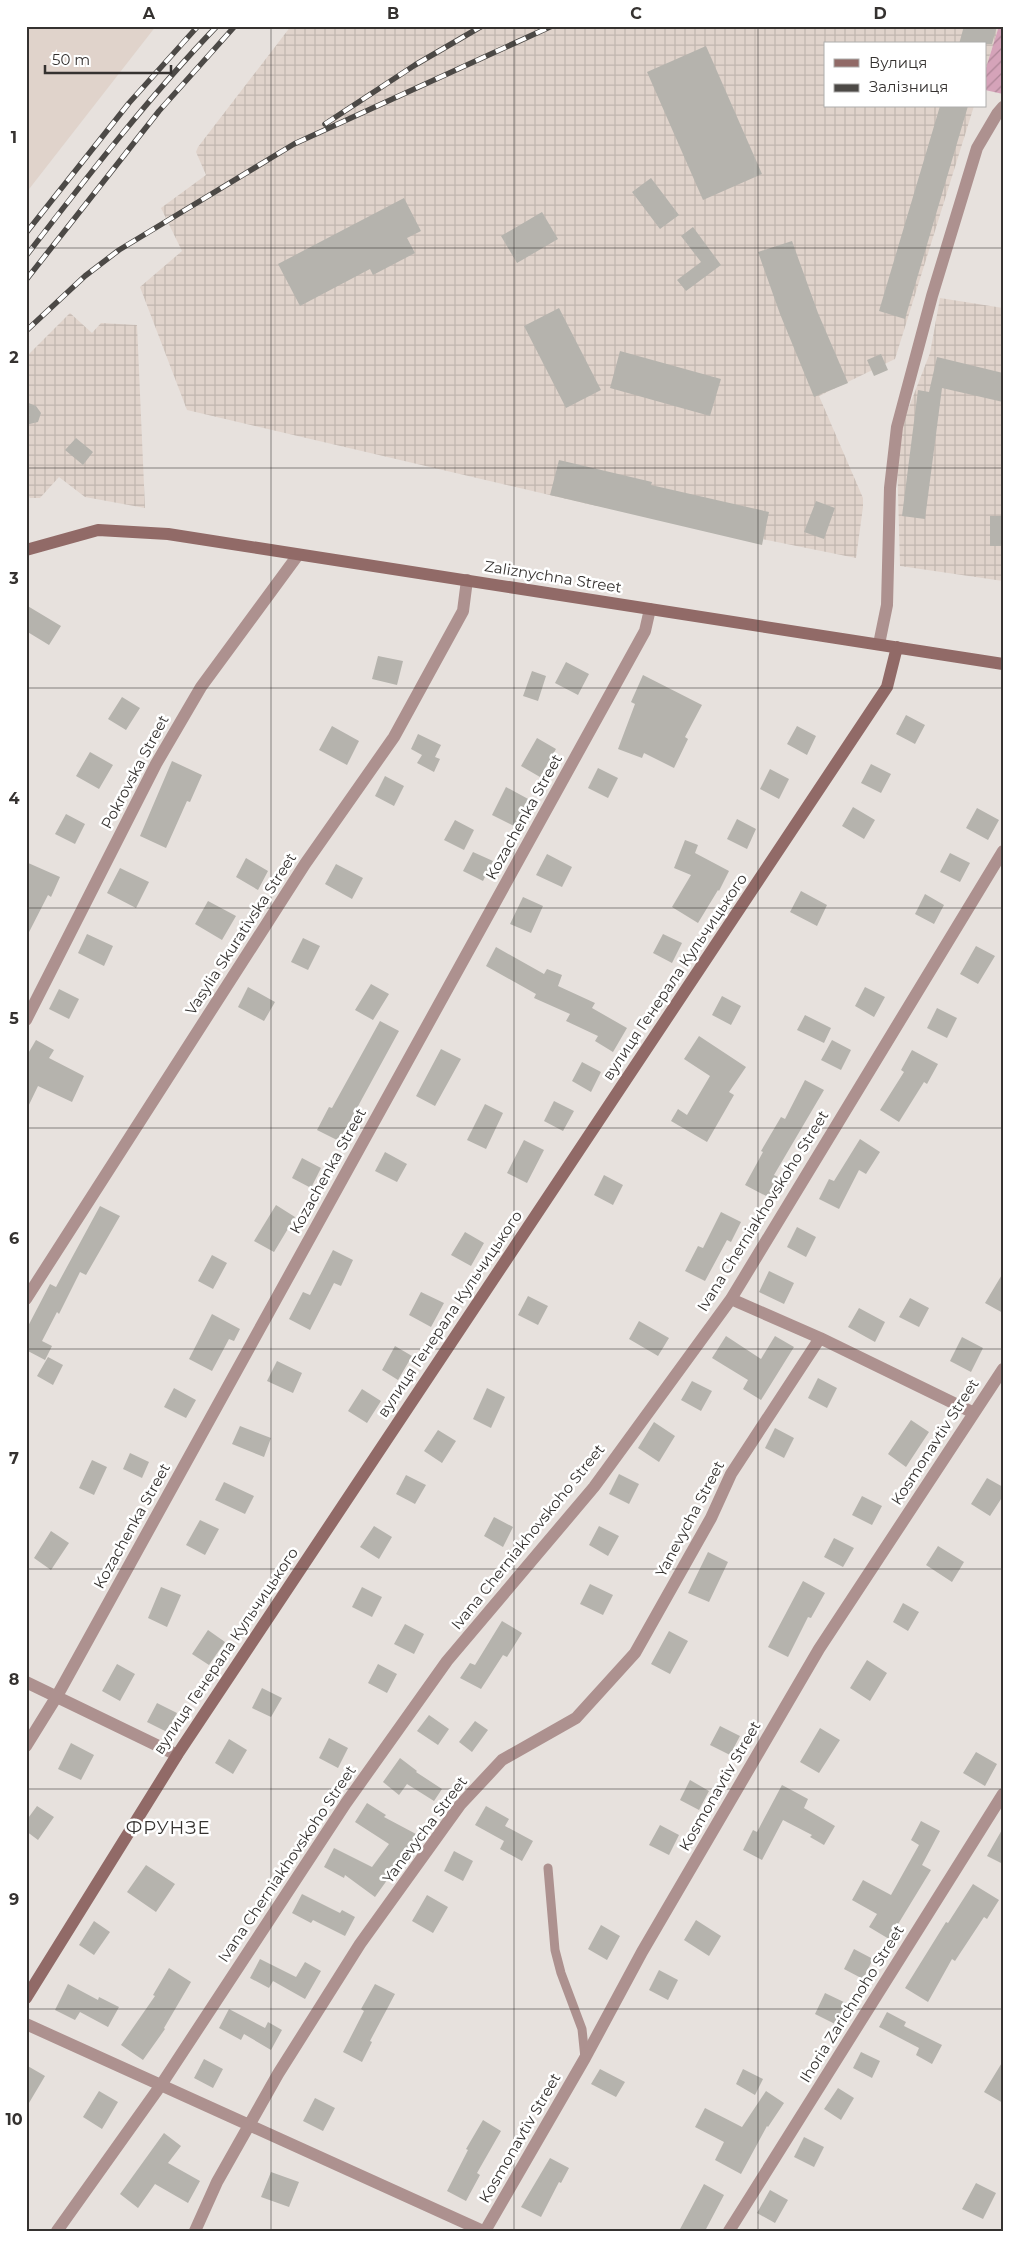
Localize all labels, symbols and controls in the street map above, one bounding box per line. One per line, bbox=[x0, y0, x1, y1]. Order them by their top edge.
text: A bbox=[142, 4, 156, 23]
text: B bbox=[387, 4, 399, 23]
text: C bbox=[630, 4, 642, 23]
text: D bbox=[873, 4, 887, 23]
scale bar bbox=[45, 42, 171, 74]
legend bbox=[824, 42, 986, 108]
text: 50 m bbox=[52, 50, 90, 69]
text: Вулиця bbox=[869, 53, 927, 72]
text: Залізниця bbox=[869, 77, 948, 96]
text: 1 bbox=[11, 128, 17, 147]
text: 2 bbox=[9, 348, 19, 367]
street label: Zaliznychna Street bbox=[483, 556, 623, 597]
text: 3 bbox=[8, 569, 19, 588]
street label: Pokrovska Street bbox=[97, 712, 173, 832]
street label: Kozachenka Street bbox=[481, 751, 566, 883]
text: 4 bbox=[8, 789, 20, 808]
street label: Vasylia Skurativska Street bbox=[181, 849, 300, 1018]
street label: вулиця Генерала Кульчицького bbox=[598, 870, 751, 1084]
text: 5 bbox=[9, 1009, 19, 1028]
street label: Kozachenka Street bbox=[285, 1105, 370, 1237]
street label: Ivana Cherniakhovskoho Street bbox=[693, 1107, 832, 1315]
street label: вулиця Генерала Кульчицького bbox=[373, 1207, 526, 1421]
text: 6 bbox=[9, 1229, 19, 1248]
street label: Kosmonavtiv Street bbox=[887, 1375, 983, 1509]
street label: Ivana Cherniakhovskoho Street bbox=[447, 1440, 608, 1633]
text: 7 bbox=[9, 1449, 19, 1468]
street label: Yanevycha Street bbox=[651, 1457, 728, 1580]
street label: Kozachenka Street bbox=[89, 1460, 174, 1592]
street label: вулиця Генерала Кульчицького bbox=[149, 1544, 302, 1758]
text: 8 bbox=[9, 1670, 19, 1689]
street label: Kosmonavtiv Street bbox=[675, 1717, 765, 1854]
street label: Ivana Cherniakhovskoho Street bbox=[213, 1762, 360, 1966]
street label: Yanevycha Street bbox=[378, 1772, 471, 1887]
district label: ФРУНЗЕ bbox=[126, 1817, 210, 1839]
text: 9 bbox=[9, 1890, 19, 1909]
street label: Ihoria Zarichnoho Street bbox=[795, 1921, 908, 2086]
street label: Kosmonavtiv Street bbox=[475, 2069, 565, 2206]
text: 10 bbox=[5, 2110, 23, 2129]

